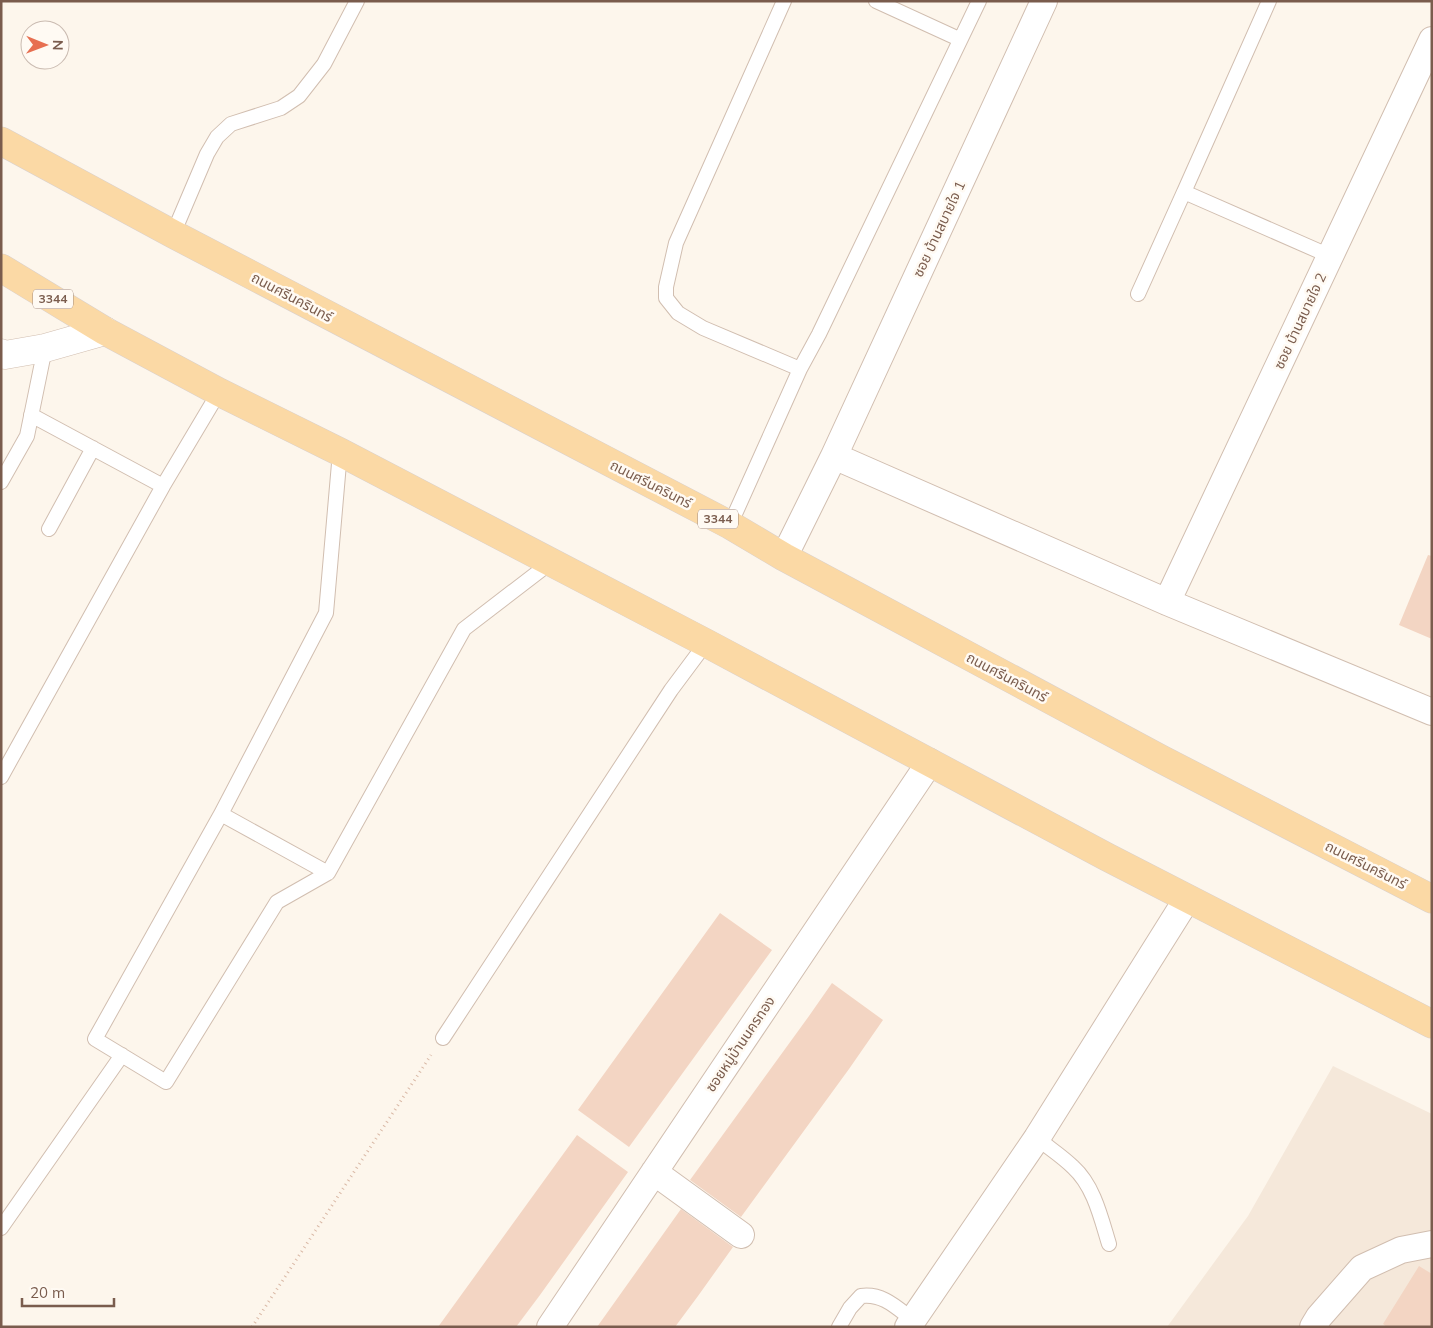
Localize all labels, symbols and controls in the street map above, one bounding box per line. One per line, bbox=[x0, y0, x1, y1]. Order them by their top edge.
north arrow bbox=[20, 20, 70, 70]
text: N bbox=[49, 40, 67, 51]
street label: ซอย บ้านสบายใจ 1 bbox=[909, 178, 969, 280]
street label: ถนนศรีนครินทร์ bbox=[248, 268, 336, 326]
street label: ซอย บ้านสบายใจ 2 bbox=[1270, 270, 1330, 372]
road number: 3344 bbox=[33, 290, 73, 308]
street label: ถนนศรีนครินทร์ bbox=[607, 456, 695, 513]
road number: 3344 bbox=[698, 509, 738, 528]
street label: ถนนศรีนครินทร์ bbox=[963, 648, 1051, 706]
street label: ถนนศรีนครินทร์ bbox=[1322, 837, 1410, 894]
street label: ซอยหมู่บ้านนครทอง bbox=[701, 993, 779, 1095]
scale bar bbox=[22, 1276, 115, 1308]
text: 20 m bbox=[30, 1283, 65, 1302]

